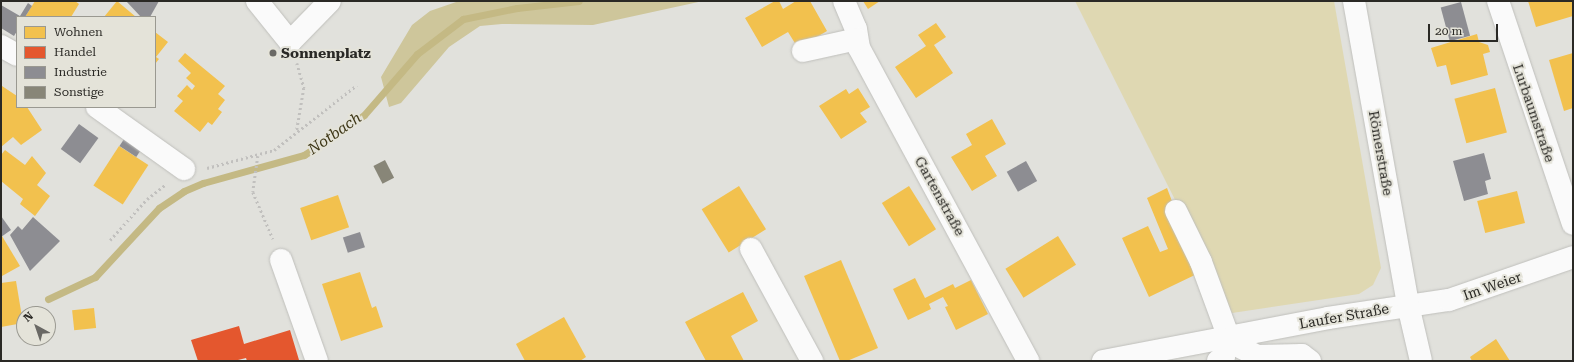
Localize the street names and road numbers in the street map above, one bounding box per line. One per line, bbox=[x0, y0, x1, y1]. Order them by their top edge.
street label: Lurbaumstraße bbox=[1509, 62, 1559, 164]
street label: Römerstraße bbox=[1365, 109, 1397, 197]
street label: Gartenstraße bbox=[911, 153, 969, 239]
street label: Im Weier bbox=[1461, 268, 1523, 304]
street label: Laufer Straße bbox=[1298, 300, 1390, 332]

